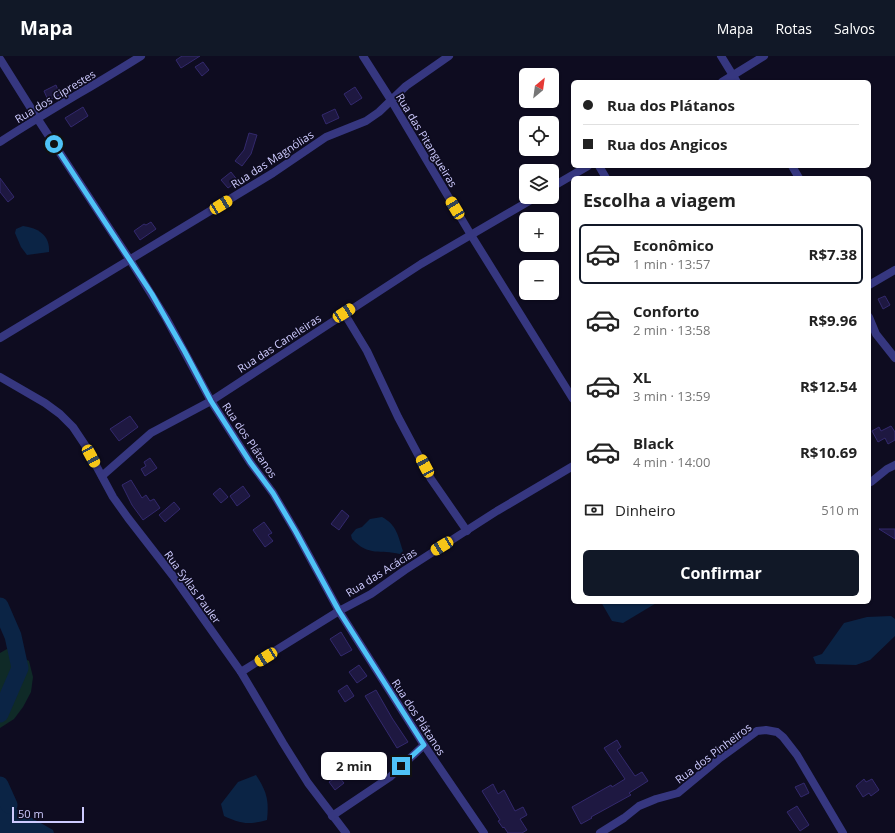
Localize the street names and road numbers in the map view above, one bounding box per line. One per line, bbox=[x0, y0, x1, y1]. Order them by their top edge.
street label: Rua dos Ciprestes bbox=[12, 66, 98, 126]
street label: Rua das Pitangueiras bbox=[393, 90, 461, 190]
street label: Rua das Magnólias bbox=[228, 127, 316, 191]
street label: Rua das Caneleiras bbox=[234, 310, 324, 376]
street label: Rua dos Plátanos bbox=[219, 399, 281, 481]
street label: Rua das Acácias bbox=[343, 544, 419, 600]
street label: Rua Syllas Pauler bbox=[161, 548, 225, 627]
street label: Rua dos Plátanos bbox=[389, 676, 449, 758]
street label: Rua dos Pinheiros bbox=[672, 719, 754, 787]

